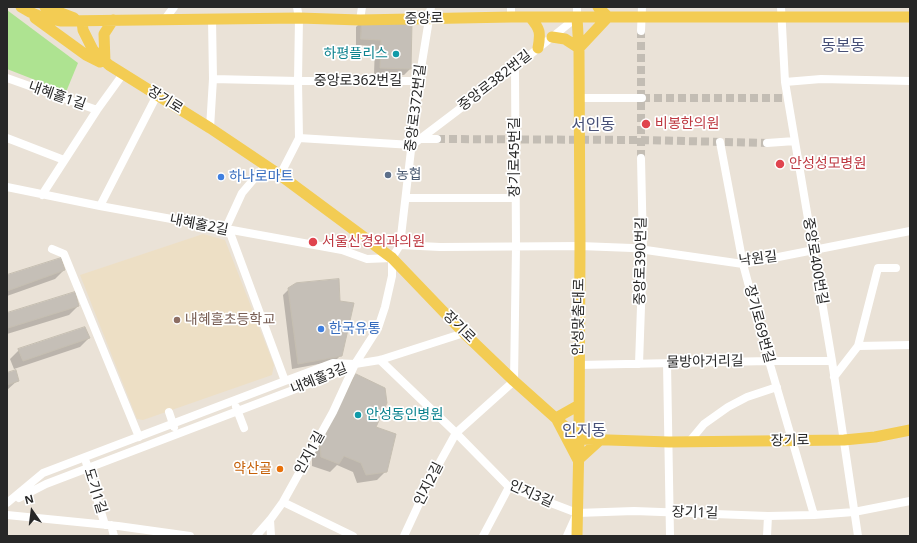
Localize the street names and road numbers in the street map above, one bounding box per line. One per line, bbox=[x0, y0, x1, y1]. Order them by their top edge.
street label: 중앙로 bbox=[405, 10, 443, 28]
street label: 중앙로382번길 bbox=[455, 47, 535, 115]
street label: 중앙로372번길 bbox=[402, 63, 430, 153]
street label: 중앙로362번길 bbox=[314, 73, 402, 89]
street label: 내혜홀1길 bbox=[26, 78, 88, 114]
street label: 장기로 bbox=[144, 83, 186, 117]
street label: 장기로45번길 bbox=[507, 117, 523, 197]
street label: 내혜홀2길 bbox=[168, 211, 230, 239]
street label: 중앙로400번길 bbox=[799, 216, 831, 306]
street label: 중앙로390번길 bbox=[632, 217, 650, 305]
street label: 낙원길 bbox=[738, 248, 778, 270]
street label: 안성맞춤대로 bbox=[570, 278, 588, 356]
street label: 장기로69번길 bbox=[740, 283, 778, 365]
street label: 장기로 bbox=[439, 307, 479, 347]
street label: 물방아거리길 bbox=[666, 353, 744, 371]
street label: 내혜홀3길 bbox=[288, 360, 350, 398]
street label: 인지1길 bbox=[291, 429, 329, 477]
street label: 장기로 bbox=[771, 432, 809, 450]
street label: 인지2길 bbox=[411, 459, 447, 509]
street label: 도기1길 bbox=[80, 466, 110, 516]
street label: 인지3길 bbox=[506, 477, 556, 511]
street label: 장기1길 bbox=[671, 504, 719, 522]

